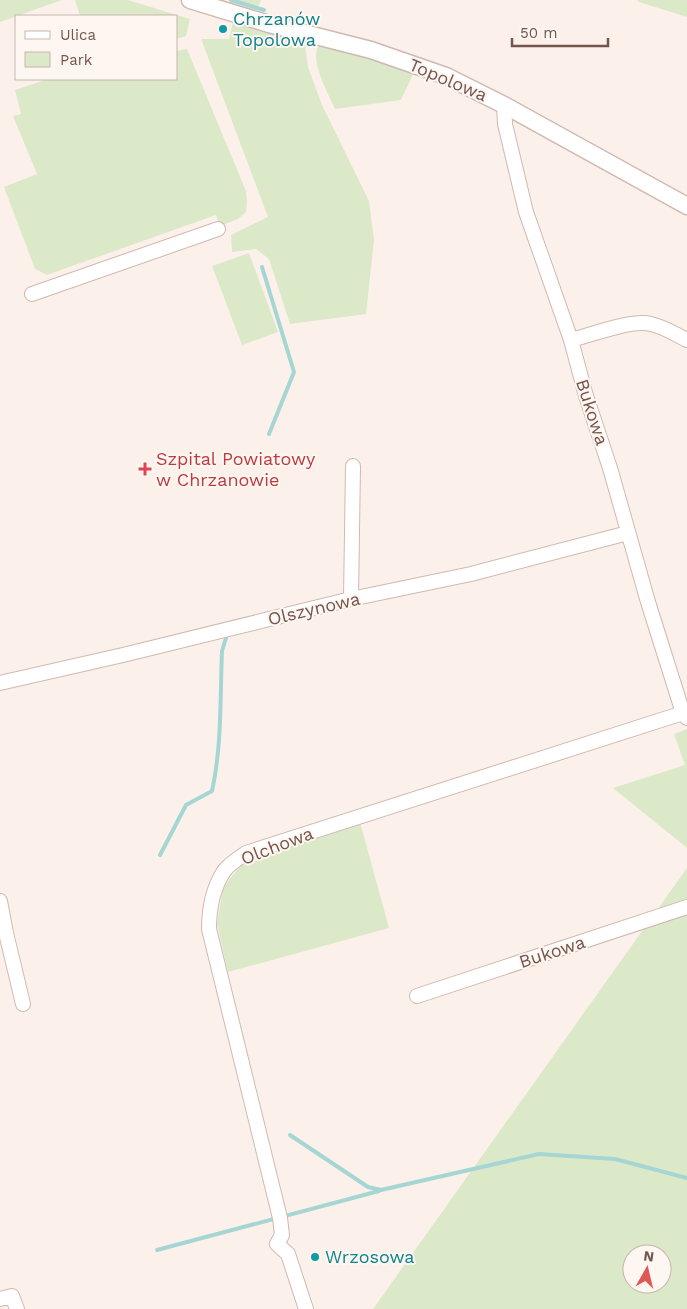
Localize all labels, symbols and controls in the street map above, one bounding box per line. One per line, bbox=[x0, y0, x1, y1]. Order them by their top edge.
place label: Chrzanów Topolowa bbox=[233, 8, 320, 50]
legend bbox=[15, 15, 178, 80]
scale bar bbox=[512, 15, 608, 47]
marker: Chrzanów Topolowa bbox=[217, 23, 229, 35]
text: 50 m bbox=[520, 24, 557, 42]
text: Ulica bbox=[60, 26, 97, 44]
text: Park bbox=[60, 51, 93, 69]
street label: Topolowa bbox=[406, 54, 490, 105]
street label: Bukowa bbox=[572, 376, 613, 448]
place label: Szpital Powiatowy w Chrzanowie bbox=[156, 448, 316, 490]
marker: Szpital Powiatowy w Chrzanowie bbox=[138, 462, 152, 476]
street label: Olszynowa bbox=[266, 588, 362, 629]
street label: Olchowa bbox=[238, 822, 316, 869]
street label: Bukowa bbox=[516, 931, 588, 972]
north arrow bbox=[622, 1244, 672, 1294]
place label: Wrzosowa bbox=[325, 1246, 415, 1267]
text: N bbox=[643, 1247, 655, 1265]
marker: Wrzosowa bbox=[309, 1251, 321, 1263]

